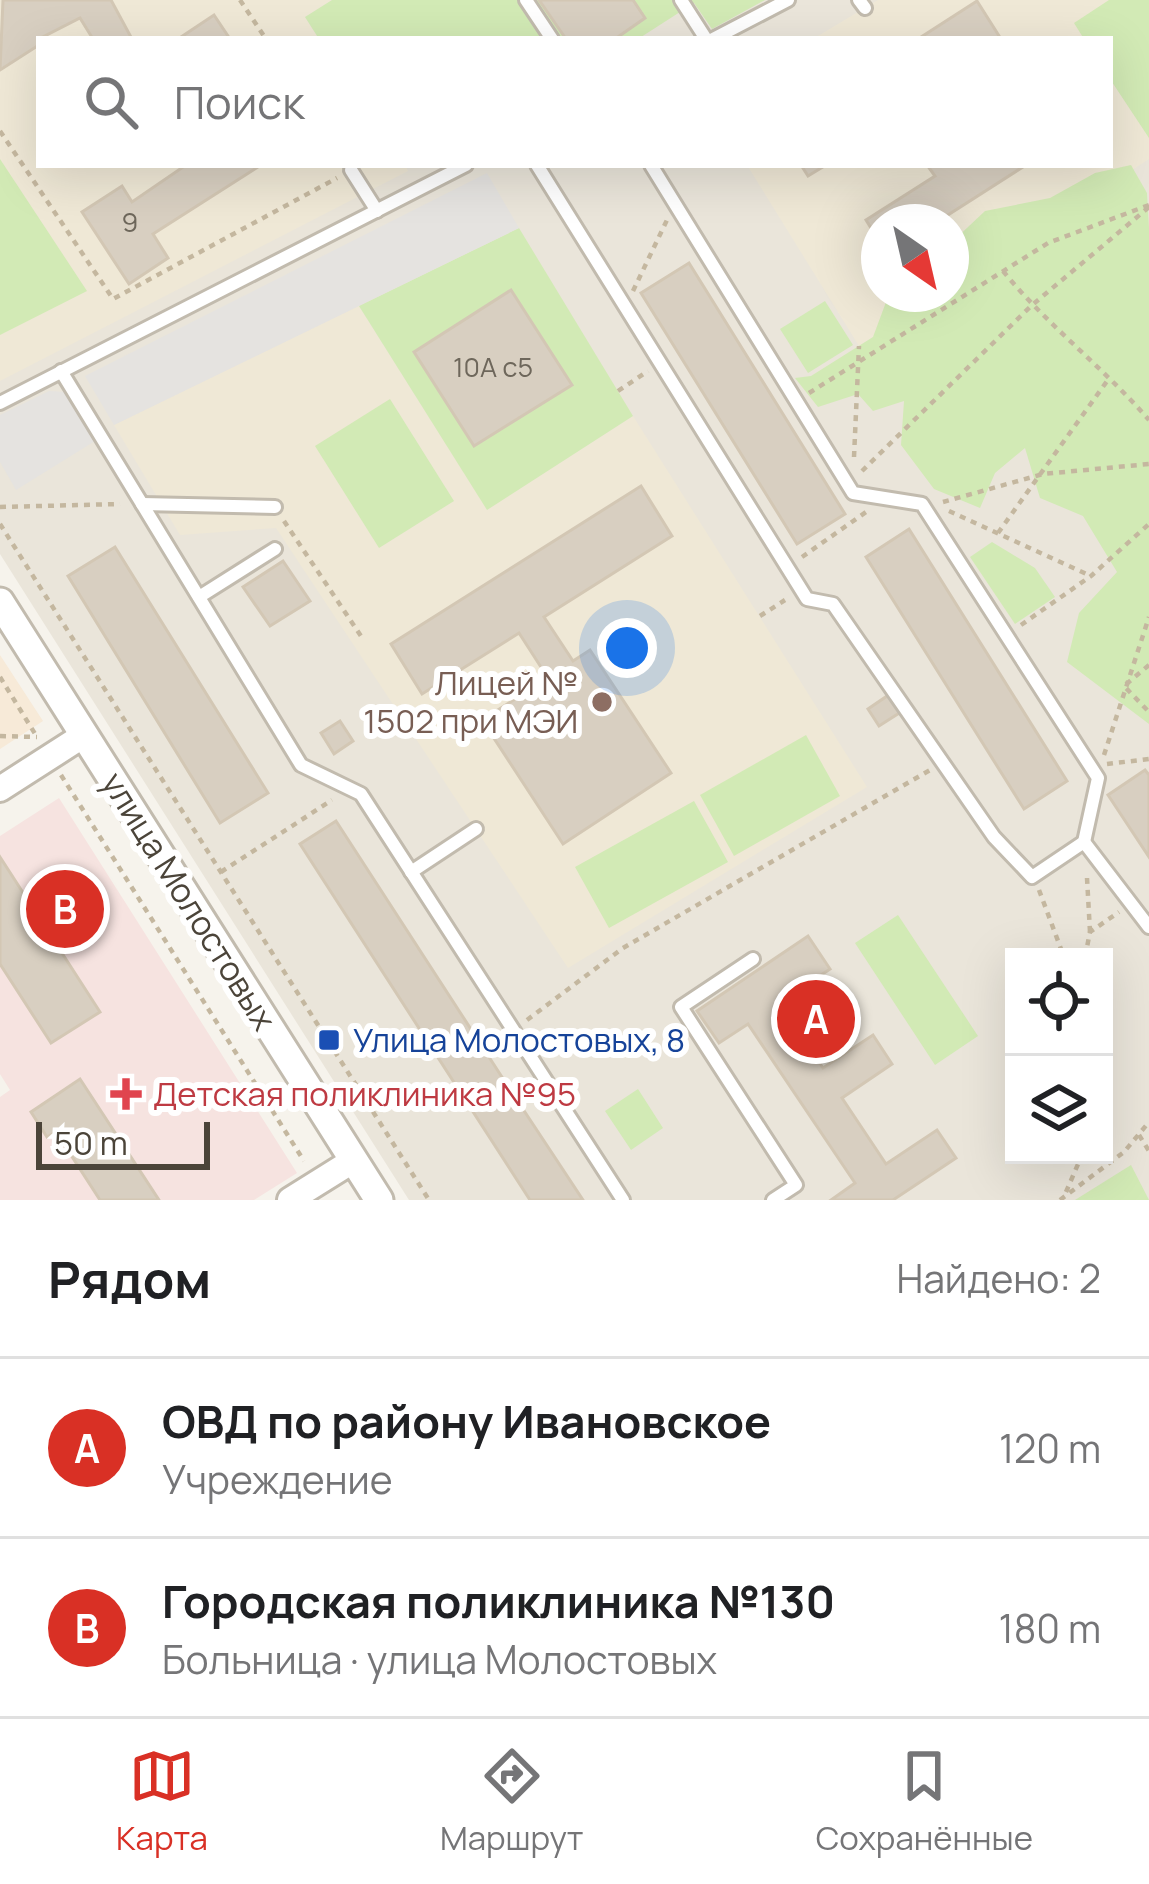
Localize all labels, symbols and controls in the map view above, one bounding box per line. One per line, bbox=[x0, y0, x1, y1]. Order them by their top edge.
search box bbox=[36, 36, 1113, 168]
icon: search bbox=[78, 69, 144, 135]
text: Поиск bbox=[174, 71, 305, 133]
house number: 9 bbox=[122, 203, 138, 240]
north arrow bbox=[861, 204, 969, 312]
house number: 10А с5 bbox=[453, 348, 533, 385]
your location bbox=[597, 618, 657, 678]
place label: Лицей № 1502 при МЭИ bbox=[363, 660, 578, 743]
marker: Лицей № 1502 при МЭИ bbox=[589, 689, 615, 715]
street label: улица Молостовых bbox=[92, 763, 287, 1039]
pin: B bbox=[26, 864, 104, 954]
map controls bbox=[1005, 948, 1113, 1164]
button: locate bbox=[1005, 948, 1113, 1056]
pin: A bbox=[777, 974, 855, 1064]
place label: Улица Молостовых, 8 bbox=[353, 1017, 685, 1062]
marker: Улица Молостовых, 8 bbox=[316, 1027, 342, 1053]
button: layers bbox=[1005, 1056, 1113, 1164]
place label: Детская поликлиника №95 bbox=[153, 1071, 576, 1116]
marker: Детская поликлиника №95 bbox=[110, 1078, 142, 1110]
scale bar bbox=[36, 1116, 210, 1169]
text: 50 m bbox=[54, 1120, 128, 1165]
text: Рядом bbox=[48, 1244, 211, 1313]
text: Найдено: 2 bbox=[897, 1251, 1101, 1305]
text: ОВД по району Ивановское bbox=[162, 1390, 771, 1452]
text: A bbox=[74, 1421, 100, 1475]
text: 120 m bbox=[999, 1421, 1101, 1475]
text: Учреждение bbox=[162, 1452, 393, 1506]
text: Городская поликлиника №130 bbox=[162, 1570, 835, 1632]
text: B bbox=[75, 1601, 99, 1655]
text: 180 m bbox=[998, 1601, 1101, 1655]
text: Больница · улица Молостовых bbox=[162, 1632, 717, 1686]
tab: Карта bbox=[116, 1743, 208, 1860]
tab: Маршрут bbox=[440, 1743, 584, 1860]
tab: Сохранённые bbox=[816, 1743, 1033, 1860]

